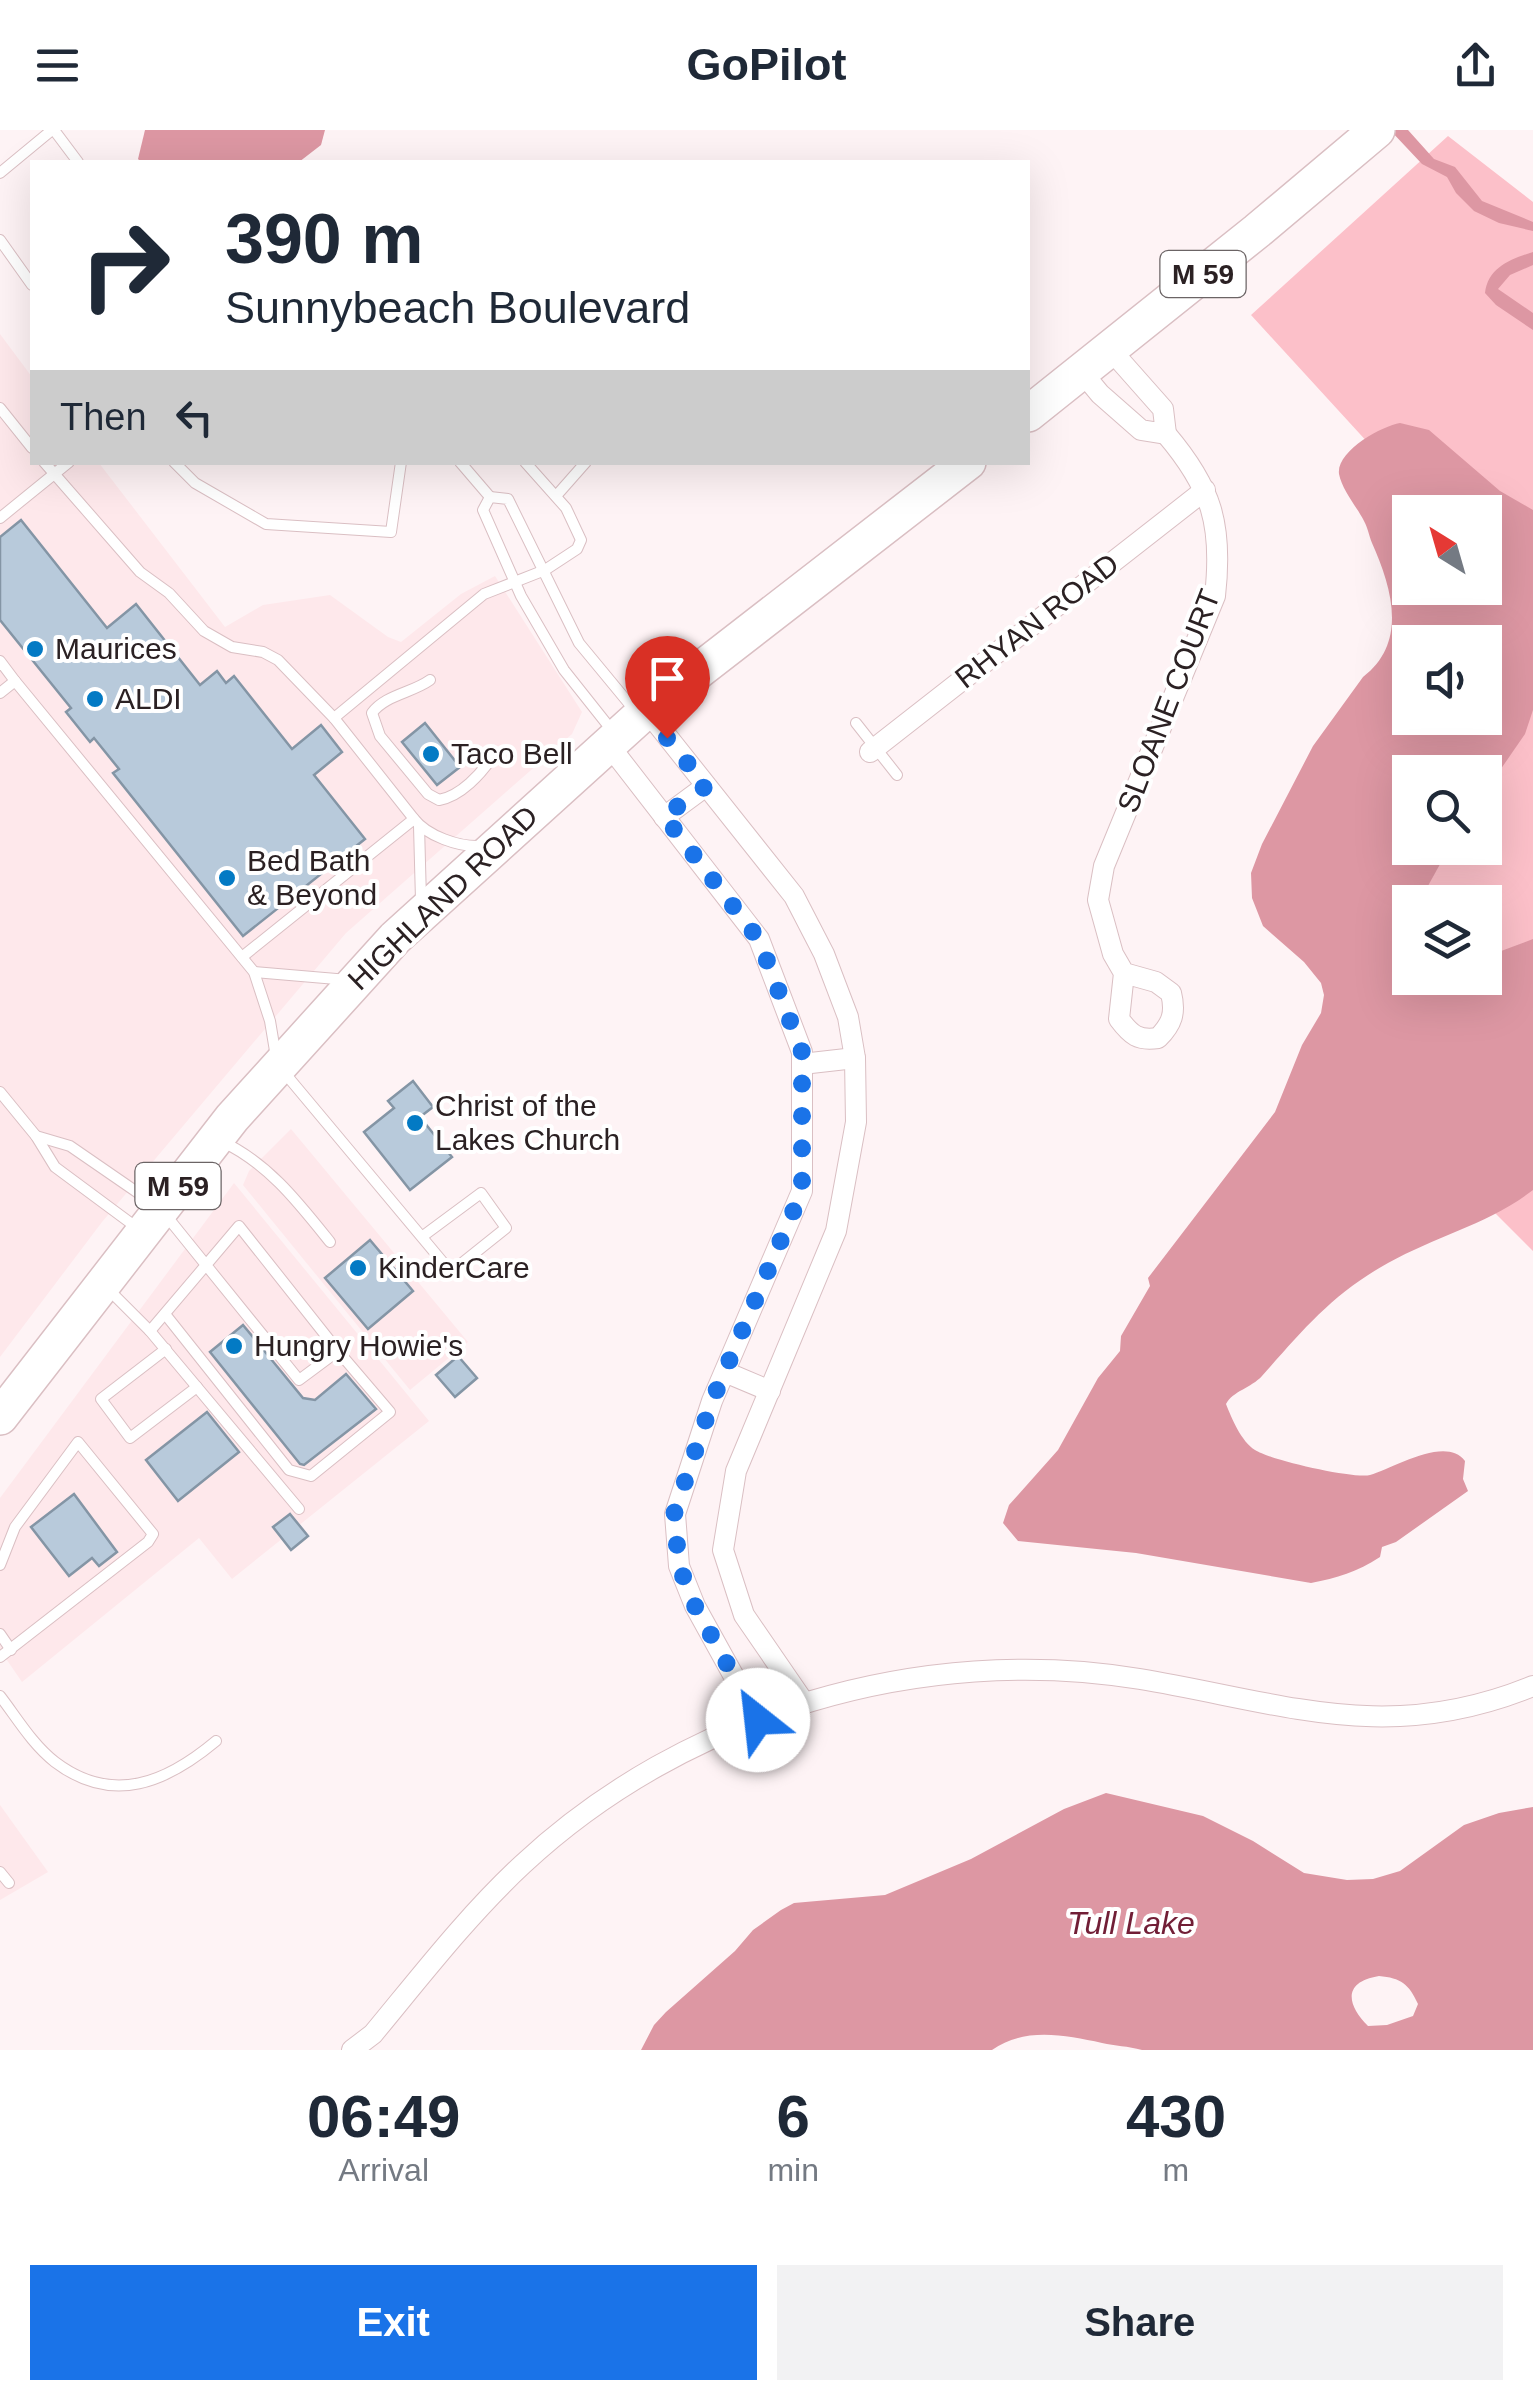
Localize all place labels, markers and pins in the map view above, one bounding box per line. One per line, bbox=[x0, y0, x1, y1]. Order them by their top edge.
place label: Maurices bbox=[55, 632, 177, 665]
pin bbox=[625, 636, 710, 739]
marker: Maurices bbox=[24, 638, 46, 660]
place label: ALDI bbox=[115, 682, 182, 715]
marker: ALDI bbox=[84, 688, 106, 710]
place label: Taco Bell bbox=[451, 737, 573, 770]
marker: Taco Bell bbox=[420, 743, 442, 765]
place label: Bed Bath & Beyond bbox=[247, 844, 377, 911]
marker: Bed Bath & Beyond bbox=[216, 867, 238, 889]
place label: Christ of the Lakes Church bbox=[435, 1089, 620, 1156]
marker: Christ of the Lakes Church bbox=[404, 1112, 426, 1134]
place label: KinderCare bbox=[378, 1251, 530, 1284]
marker: KinderCare bbox=[347, 1257, 369, 1279]
place label: Hungry Howie's bbox=[254, 1329, 463, 1362]
marker: Hungry Howie's bbox=[223, 1335, 245, 1357]

